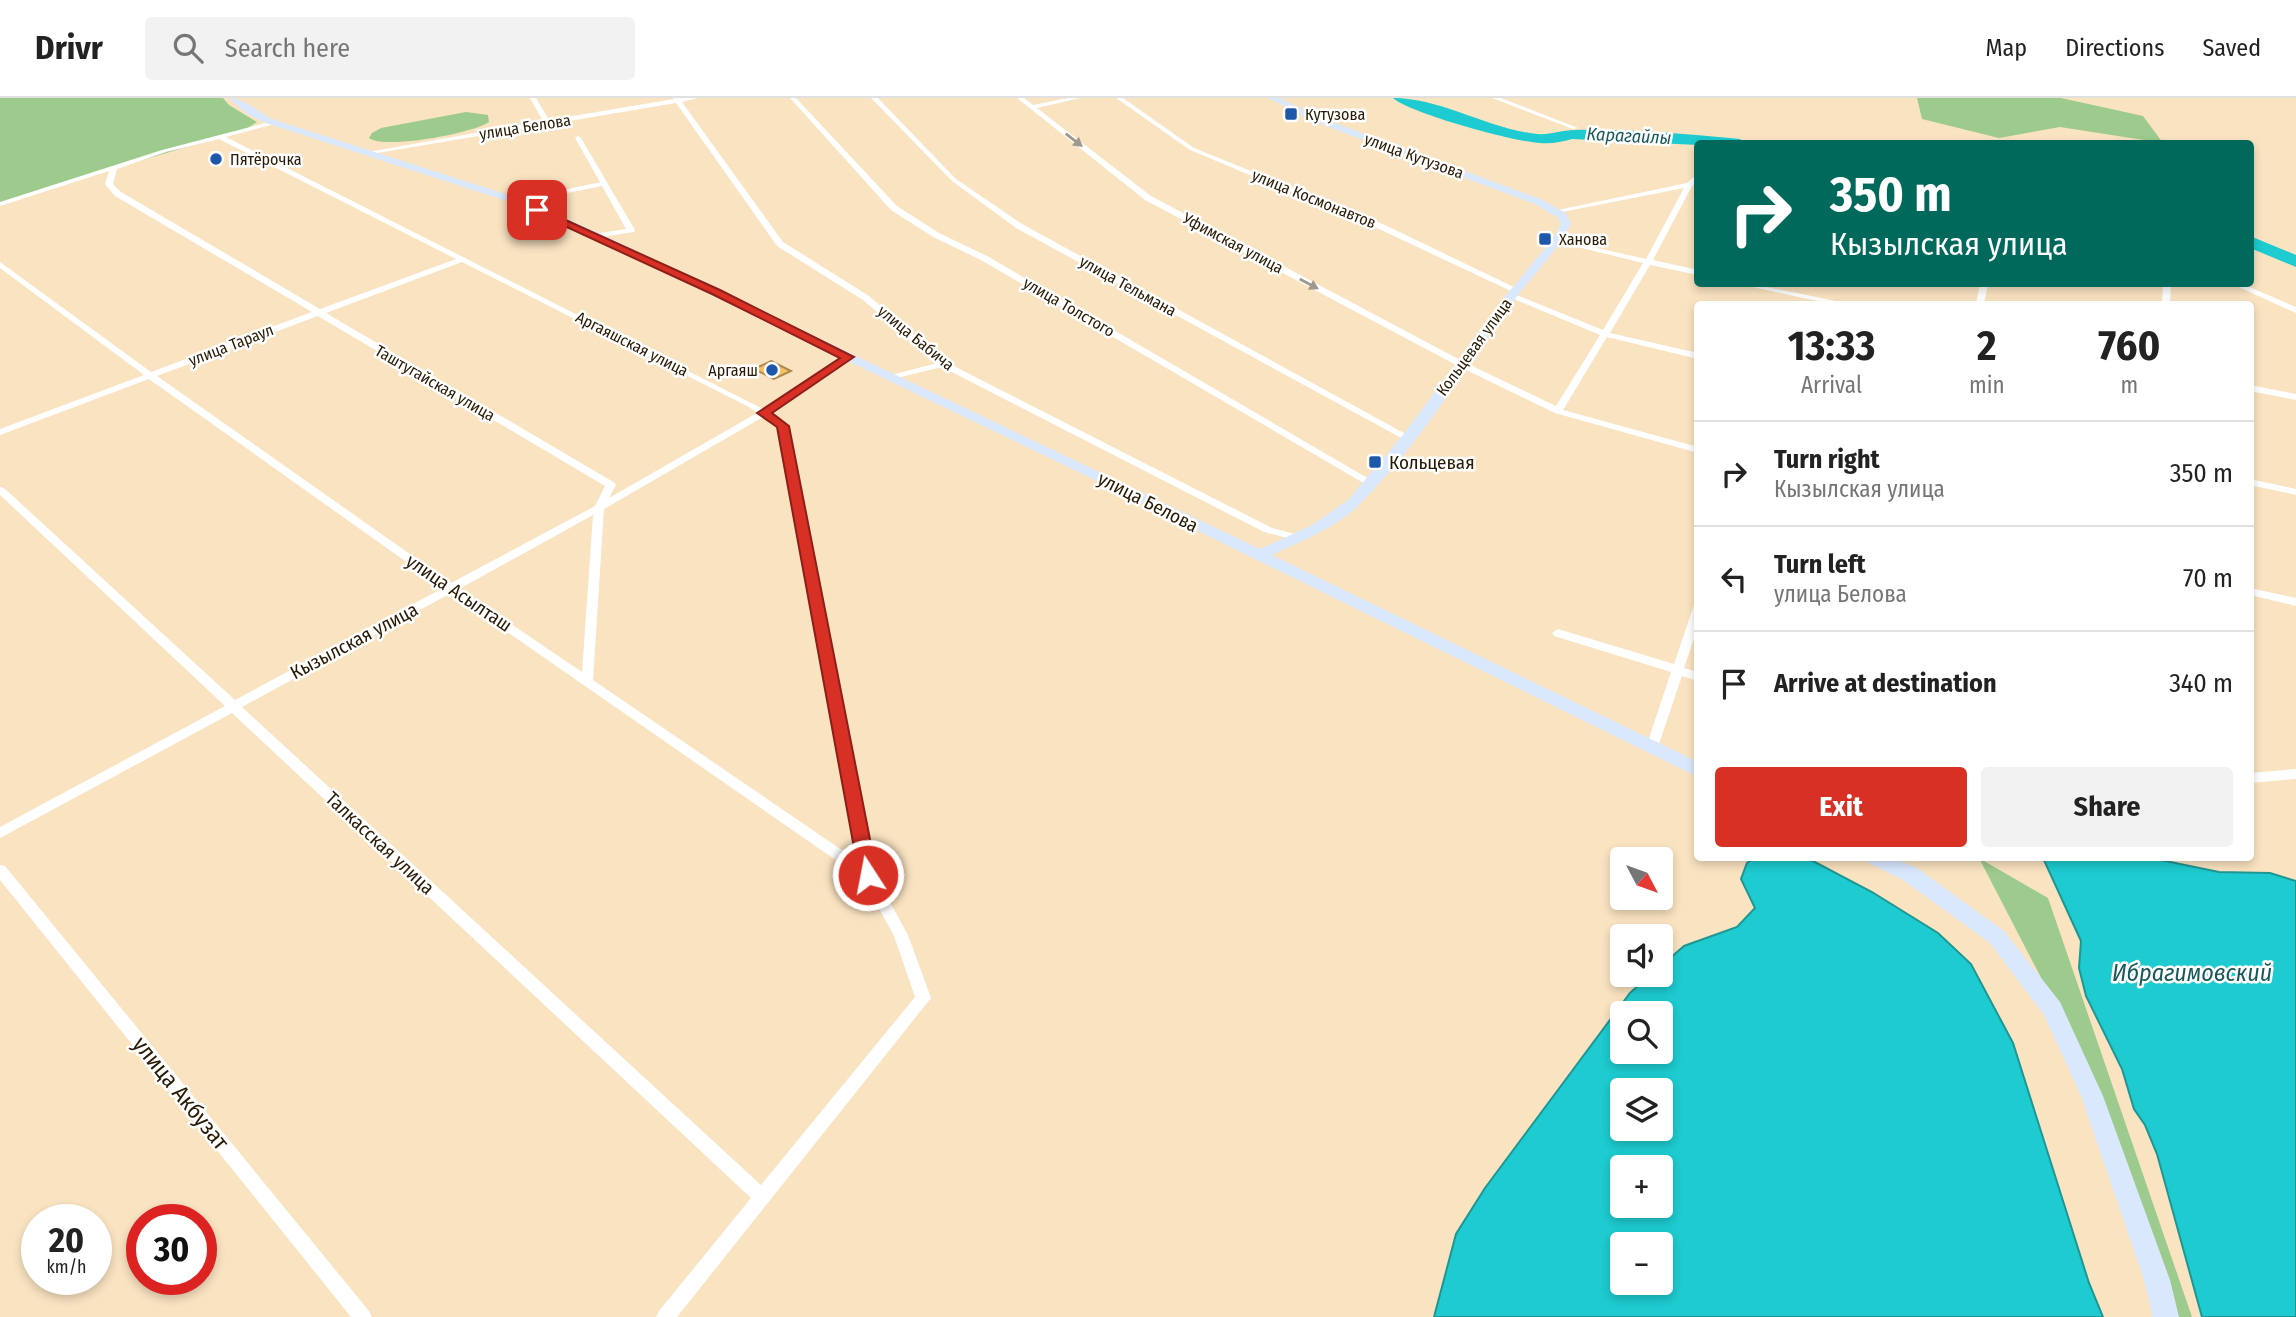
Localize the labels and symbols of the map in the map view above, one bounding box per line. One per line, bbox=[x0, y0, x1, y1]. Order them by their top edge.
place label: Кутузова bbox=[1305, 105, 1365, 124]
marker: Кутузова bbox=[1283, 106, 1299, 122]
street label: улица Белова bbox=[478, 110, 572, 144]
water label: Карагайлы bbox=[1586, 123, 1672, 149]
street label: улица Кутузова bbox=[1362, 129, 1466, 183]
one-way arrow bbox=[1065, 132, 1082, 147]
place label: Пятёрочка bbox=[230, 150, 302, 169]
marker: Пятёрочка bbox=[208, 151, 224, 167]
street label: улица Космонавтов bbox=[1249, 165, 1379, 233]
pin bbox=[507, 180, 567, 240]
street label: Уфимская улица bbox=[1179, 208, 1287, 278]
place label: Ханова bbox=[1559, 230, 1607, 249]
marker: Ханова bbox=[1537, 231, 1553, 247]
street label: улица Тельмана bbox=[1076, 252, 1180, 320]
street label: улица Толстого bbox=[1020, 273, 1118, 341]
one-way arrow bbox=[1299, 278, 1319, 289]
street label: Кольцевая улица bbox=[1432, 294, 1516, 399]
street label: улица Бабича bbox=[874, 301, 958, 375]
street label: Аргаяшская улица bbox=[573, 308, 691, 381]
street label: улица Тараул bbox=[186, 320, 276, 370]
street label: Таштугайская улица bbox=[372, 341, 498, 425]
place label: Аргаяш bbox=[708, 361, 758, 380]
marker: Аргаяш bbox=[764, 362, 780, 378]
place label: Кольцевая bbox=[1389, 451, 1475, 474]
marker: Кольцевая bbox=[1367, 454, 1383, 470]
street label: улица Белова bbox=[1094, 467, 1202, 537]
street label: улица Асылташ bbox=[402, 549, 516, 637]
street label: Кызылская улица bbox=[286, 598, 422, 684]
street label: Талкасская улица bbox=[321, 787, 439, 899]
position arrow bbox=[831, 838, 905, 912]
north arrow bbox=[1610, 847, 1673, 910]
water label: Ибрагимовский bbox=[2112, 959, 2272, 987]
street label: улица Акбузат bbox=[127, 1031, 236, 1156]
speed limit sign: 30 bbox=[126, 1204, 217, 1295]

